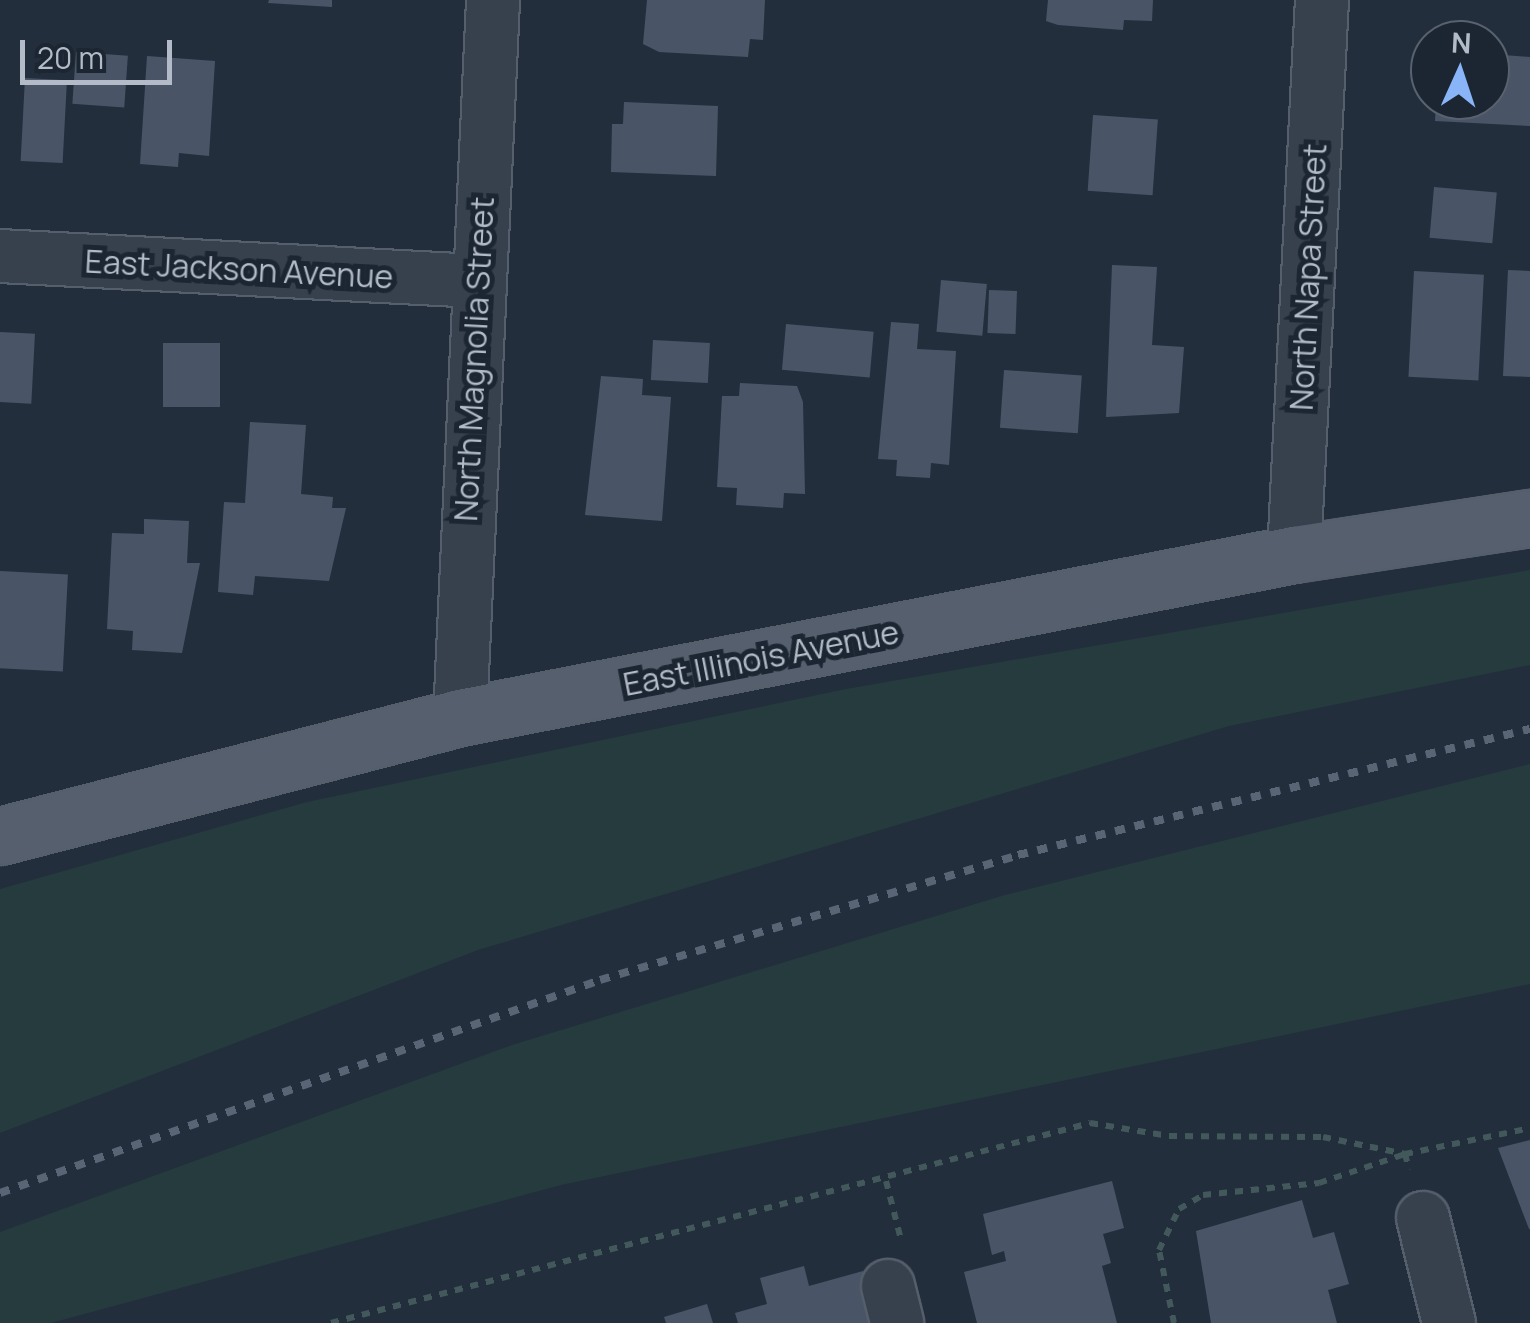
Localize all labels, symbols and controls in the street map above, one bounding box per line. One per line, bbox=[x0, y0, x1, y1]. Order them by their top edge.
scale bar bbox=[25, 20, 178, 82]
north arrow bbox=[1410, 20, 1510, 120]
text: N bbox=[1450, 23, 1472, 62]
text: 20 m bbox=[37, 37, 104, 78]
street label: North Napa Street bbox=[1282, 142, 1334, 412]
street label: North Magnolia Street bbox=[446, 196, 502, 522]
street label: East Jackson Avenue bbox=[84, 242, 394, 296]
street label: East Illinois Avenue bbox=[620, 612, 902, 704]

